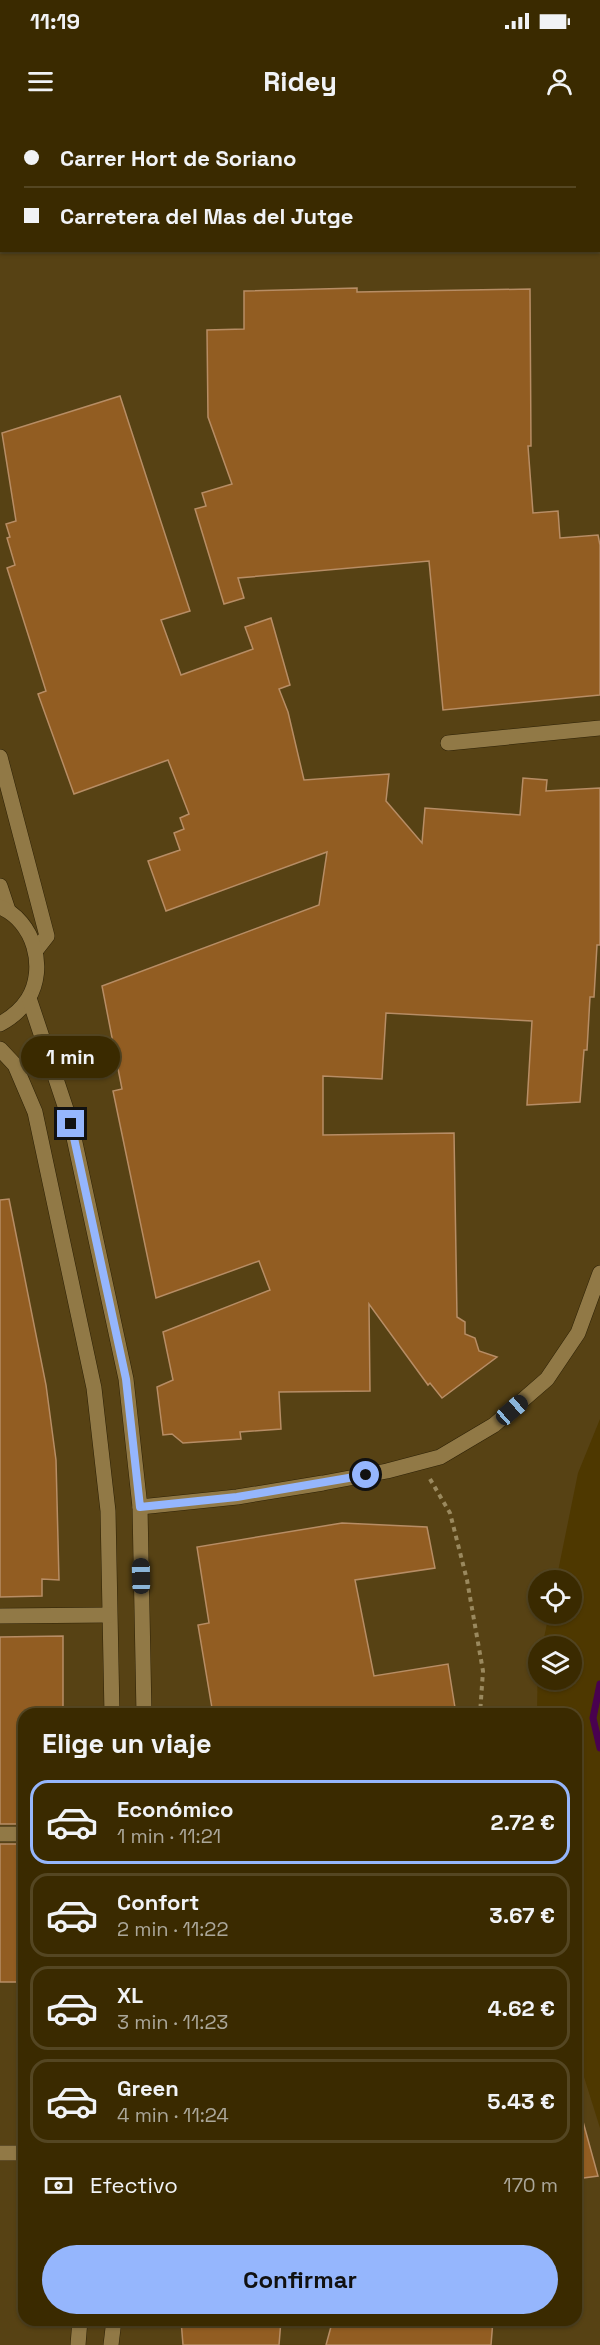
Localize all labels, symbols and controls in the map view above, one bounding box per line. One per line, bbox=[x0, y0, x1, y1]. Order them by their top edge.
text: 11:19 bbox=[30, 7, 80, 35]
text: Ridey bbox=[263, 64, 337, 99]
icon: menu bbox=[24, 65, 57, 98]
icon: person bbox=[543, 65, 576, 98]
text: Carrer Hort de Soriano bbox=[60, 144, 297, 172]
text: Carretera del Mas del Jutge bbox=[60, 202, 353, 230]
callout: 1 min bbox=[22, 1037, 121, 1079]
text: 1 min bbox=[46, 1044, 95, 1070]
route end bbox=[57, 1110, 84, 1137]
car bbox=[493, 1391, 531, 1429]
route start bbox=[352, 1461, 379, 1488]
car bbox=[132, 1558, 150, 1594]
map controls bbox=[528, 1570, 582, 1690]
button: locate bbox=[528, 1570, 582, 1624]
button: layers bbox=[528, 1636, 582, 1690]
text: Elige un viaje bbox=[42, 1726, 212, 1761]
icon: car bbox=[45, 1795, 99, 1849]
text: Económico bbox=[117, 1795, 234, 1823]
text: 2.72 € bbox=[490, 1808, 555, 1836]
text: 1 min · 11:21 bbox=[117, 1823, 221, 1849]
icon: car bbox=[45, 1888, 99, 1942]
text: Confort bbox=[117, 1888, 199, 1916]
text: 3.67 € bbox=[489, 1901, 555, 1929]
text: 2 min · 11:22 bbox=[117, 1916, 228, 1942]
icon: car bbox=[45, 1981, 99, 2035]
text: XL bbox=[117, 1981, 143, 2009]
text: 4.62 € bbox=[488, 1994, 555, 2022]
text: 3 min · 11:23 bbox=[117, 2009, 228, 2035]
icon: car bbox=[45, 2074, 99, 2128]
text: Green bbox=[117, 2074, 179, 2102]
text: 5.43 € bbox=[487, 2087, 555, 2115]
text: 4 min · 11:24 bbox=[117, 2102, 229, 2128]
icon: cash bbox=[42, 2169, 75, 2202]
text: Efectivo bbox=[90, 2171, 178, 2199]
text: 170 m bbox=[503, 2172, 558, 2198]
button: Confirmar bbox=[42, 2245, 558, 2314]

